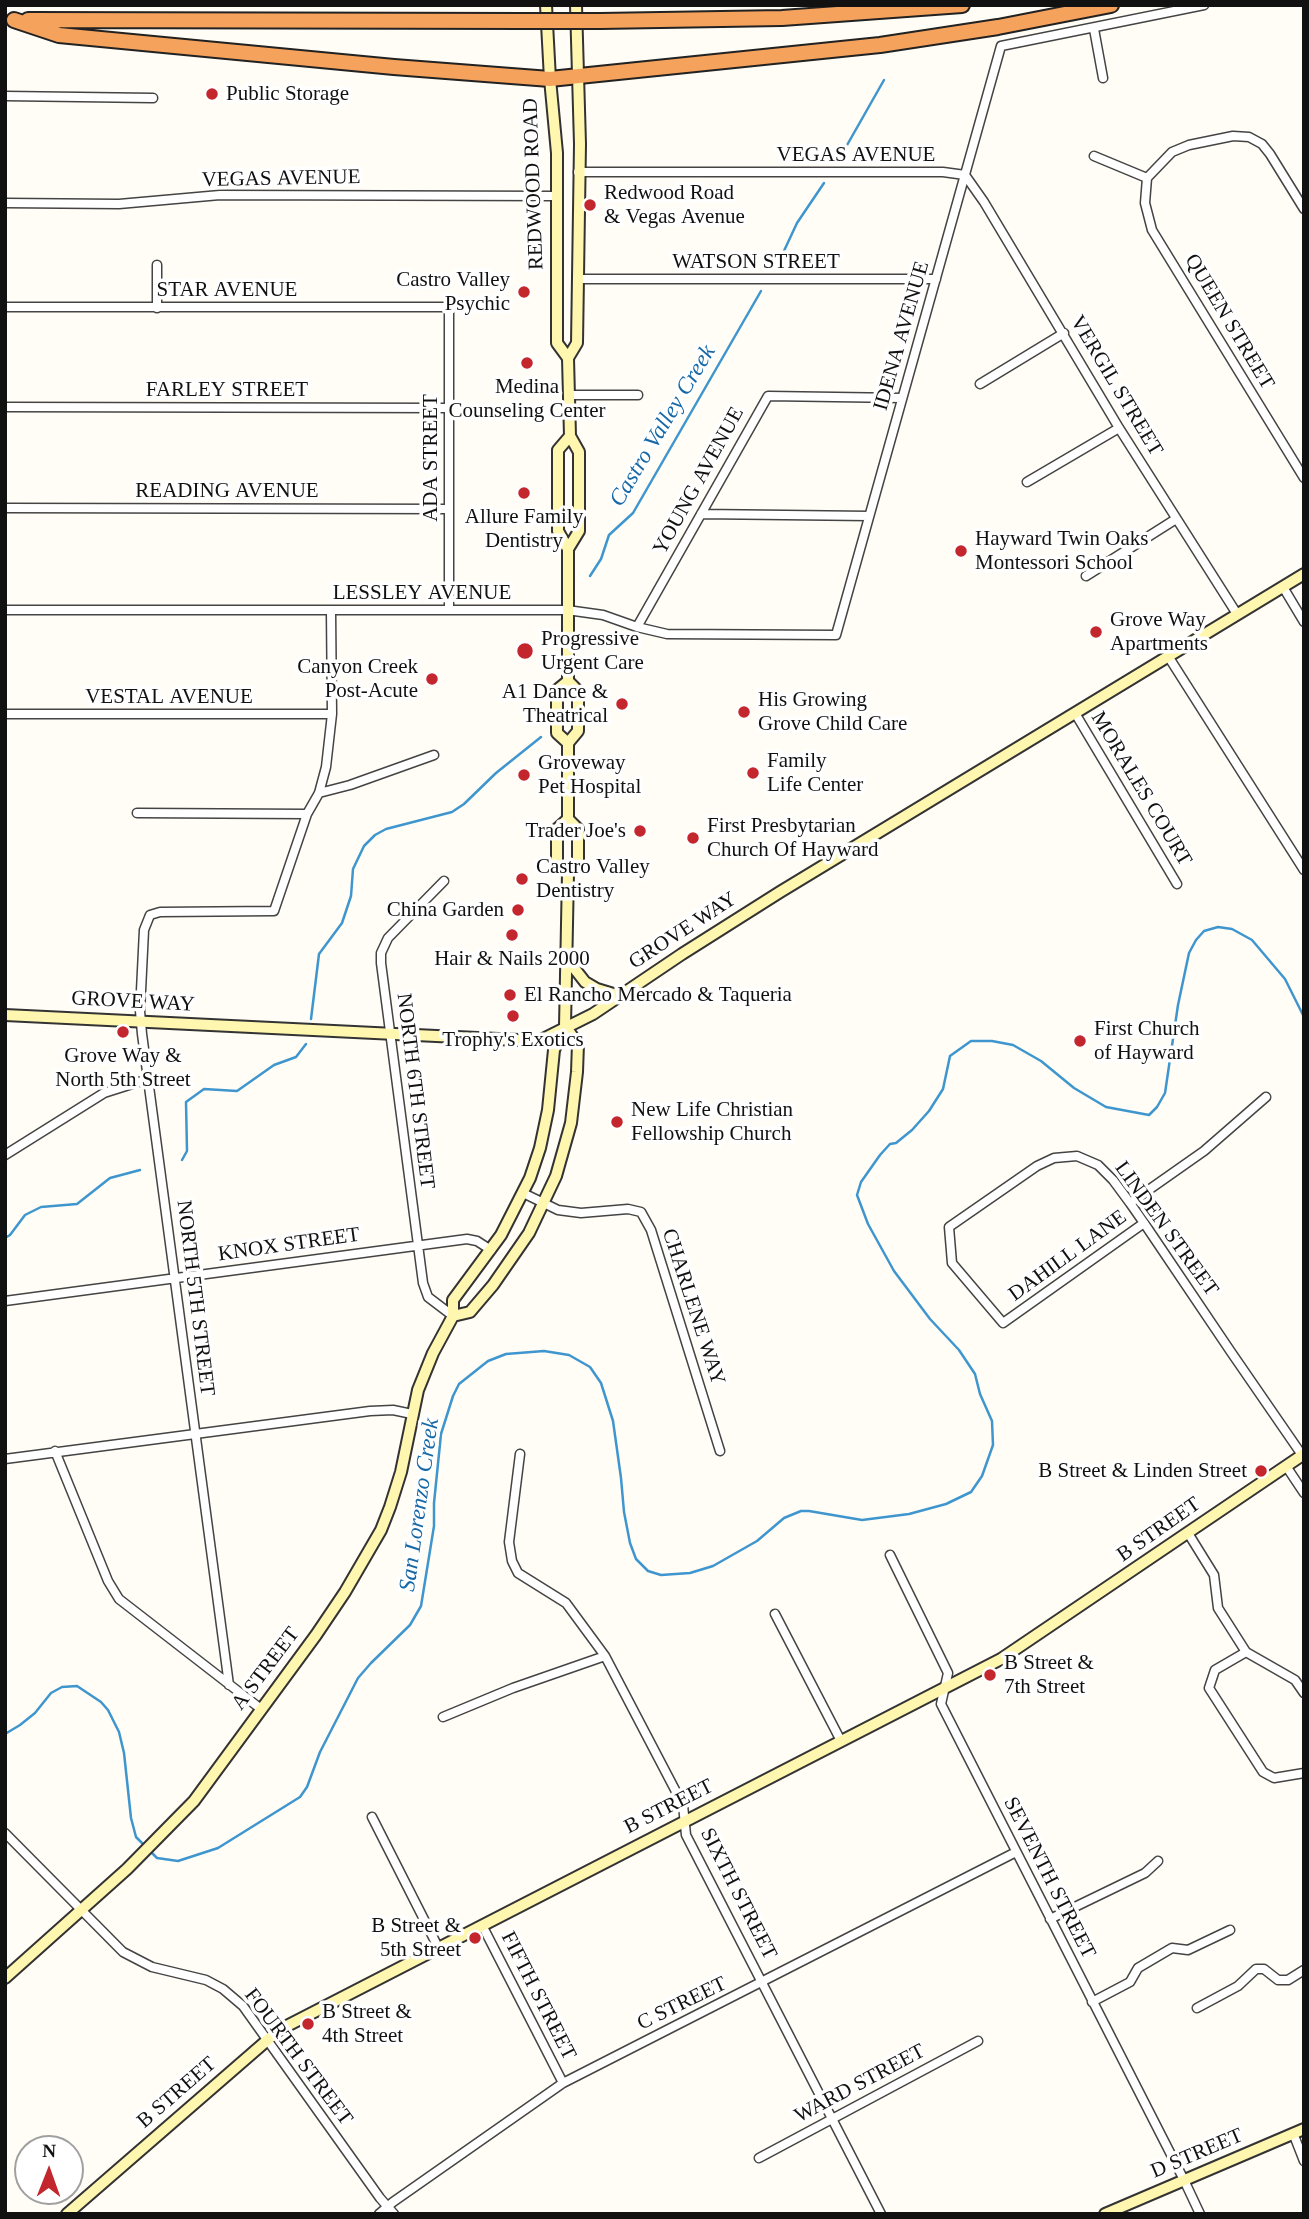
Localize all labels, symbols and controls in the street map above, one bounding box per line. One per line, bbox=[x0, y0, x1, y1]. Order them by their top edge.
place label: Public Storage bbox=[226, 81, 349, 107]
marker: Public Storage bbox=[204, 86, 220, 102]
street label: REDWOOD ROAD bbox=[518, 98, 550, 270]
street label: VEGAS AVENUE bbox=[777, 142, 935, 168]
street label: VEGAS AVENUE bbox=[201, 165, 361, 193]
place label: Redwood Road & Vegas Avenue bbox=[604, 180, 745, 230]
marker: Redwood Road & Vegas Avenue bbox=[582, 197, 598, 213]
street label: WATSON STREET bbox=[672, 249, 840, 275]
street label: QUEEN STREET bbox=[1179, 250, 1279, 394]
street label: IDENA AVENUE bbox=[869, 258, 935, 414]
place label: Castro Valley Psychic bbox=[396, 267, 510, 317]
street label: STAR AVENUE bbox=[157, 277, 297, 303]
marker: Castro Valley Psychic bbox=[516, 284, 532, 300]
street label: VERGIL STREET bbox=[1064, 311, 1168, 461]
water label: Castro Valley Creek bbox=[604, 340, 722, 512]
marker: Medina Counseling Center bbox=[519, 355, 535, 371]
place label: Medina Counseling Center bbox=[449, 374, 605, 424]
street label: FARLEY STREET bbox=[146, 377, 308, 403]
street label: ADA STREET bbox=[418, 394, 444, 522]
street label: YOUNG AVENUE bbox=[648, 403, 750, 559]
street label: READING AVENUE bbox=[135, 478, 319, 504]
marker: Allure Family Dentistry bbox=[516, 485, 532, 501]
place label: Allure Family Dentistry bbox=[465, 504, 583, 554]
place label: Hayward Twin Oaks Montessori School bbox=[975, 526, 1148, 576]
marker: Hayward Twin Oaks Montessori School bbox=[953, 543, 969, 559]
street label: LESSLEY AVENUE bbox=[333, 580, 511, 606]
place label: Grove Way Apartments bbox=[1110, 607, 1208, 657]
marker: Grove Way Apartments bbox=[1088, 624, 1104, 640]
place label: Progressive Urgent Care bbox=[541, 626, 644, 676]
marker: Progressive Urgent Care bbox=[515, 641, 535, 661]
place label: Canyon Creek Post-Acute bbox=[297, 654, 418, 704]
marker: Canyon Creek Post-Acute bbox=[424, 671, 440, 687]
place label: A1 Dance & Theatrical bbox=[502, 679, 608, 729]
street label: VESTAL AVENUE bbox=[85, 684, 253, 710]
place label: His Growing Grove Child Care bbox=[758, 687, 907, 737]
marker: A1 Dance & Theatrical bbox=[614, 696, 630, 712]
marker: His Growing Grove Child Care bbox=[736, 704, 752, 720]
street label: MORALES COURT bbox=[1085, 707, 1197, 871]
place label: Family Life Center bbox=[767, 748, 863, 798]
place label: Groveway Pet Hospital bbox=[538, 750, 641, 800]
marker: Family Life Center bbox=[745, 765, 761, 781]
marker: Groveway Pet Hospital bbox=[516, 767, 532, 783]
place label: First Presbytarian Church Of Hayward bbox=[707, 813, 878, 863]
place label: Trader Joe's bbox=[526, 818, 626, 844]
marker: Trader Joe's bbox=[632, 823, 648, 839]
marker: First Presbytarian Church Of Hayward bbox=[685, 830, 701, 846]
place label: Castro Valley Dentistry bbox=[536, 854, 650, 904]
marker: Castro Valley Dentistry bbox=[514, 871, 530, 887]
street label: GROVE WAY bbox=[624, 887, 742, 975]
place label: China Garden bbox=[387, 897, 504, 923]
marker: China Garden bbox=[510, 902, 526, 918]
marker: Hair & Nails 2000 bbox=[504, 927, 520, 943]
place label: Hair & Nails 2000 bbox=[434, 946, 590, 972]
place label: El Rancho Mercado & Taqueria bbox=[524, 982, 792, 1008]
street label: GROVE WAY bbox=[71, 986, 195, 1018]
marker: El Rancho Mercado & Taqueria bbox=[502, 987, 518, 1003]
street label: NORTH 6TH STREET bbox=[390, 992, 440, 1190]
marker: Trophy's Exotics bbox=[505, 1008, 521, 1024]
place label: First Church of Hayward bbox=[1094, 1016, 1200, 1066]
marker: Grove Way & North 5th Street bbox=[115, 1024, 131, 1040]
place label: Trophy's Exotics bbox=[442, 1027, 584, 1053]
marker: First Church of Hayward bbox=[1072, 1033, 1088, 1049]
place label: Grove Way & North 5th Street bbox=[55, 1043, 191, 1093]
place label: New Life Christian Fellowship Church bbox=[631, 1097, 793, 1147]
marker: New Life Christian Fellowship Church bbox=[609, 1114, 625, 1130]
street label: LINDEN STREET bbox=[1109, 1157, 1223, 1301]
street label: NORTH 5TH STREET bbox=[170, 1199, 220, 1397]
street label: DAHILL LANE bbox=[1004, 1205, 1132, 1307]
street label: KNOX STREET bbox=[216, 1223, 362, 1267]
street label: CHARLENE WAY bbox=[656, 1226, 730, 1388]
water label: San Lorenzo Creek bbox=[394, 1417, 446, 1593]
place label: B Street & Linden Street bbox=[1038, 1458, 1247, 1484]
marker: B Street & Linden Street bbox=[1253, 1463, 1269, 1479]
street label: B STREET bbox=[1112, 1492, 1206, 1568]
street label: A STREET bbox=[227, 1623, 305, 1715]
place label: B Street & 7th Street bbox=[1004, 1650, 1094, 1700]
marker: B Street & 7th Street bbox=[982, 1667, 998, 1683]
street label: B STREET bbox=[620, 1774, 718, 1840]
street label: SEVENTH STREET bbox=[997, 1793, 1101, 1963]
street label: SIXTH STREET bbox=[694, 1824, 782, 1964]
place label: B Street & 5th Street bbox=[371, 1913, 461, 1963]
street label: FIFTH STREET bbox=[495, 1928, 581, 2064]
marker: B Street & 5th Street bbox=[467, 1930, 483, 1946]
street label: C STREET bbox=[633, 1972, 731, 2036]
street label: FOURTH STREET bbox=[238, 1984, 358, 2130]
place label: B Street & 4th Street bbox=[322, 1999, 412, 2049]
marker: B Street & 4th Street bbox=[300, 2016, 316, 2032]
street label: WARD STREET bbox=[790, 2039, 930, 2129]
street label: B STREET bbox=[132, 2052, 222, 2134]
street label: D STREET bbox=[1147, 2123, 1247, 2185]
north arrow bbox=[14, 2135, 84, 2205]
text: N bbox=[42, 2140, 56, 2161]

